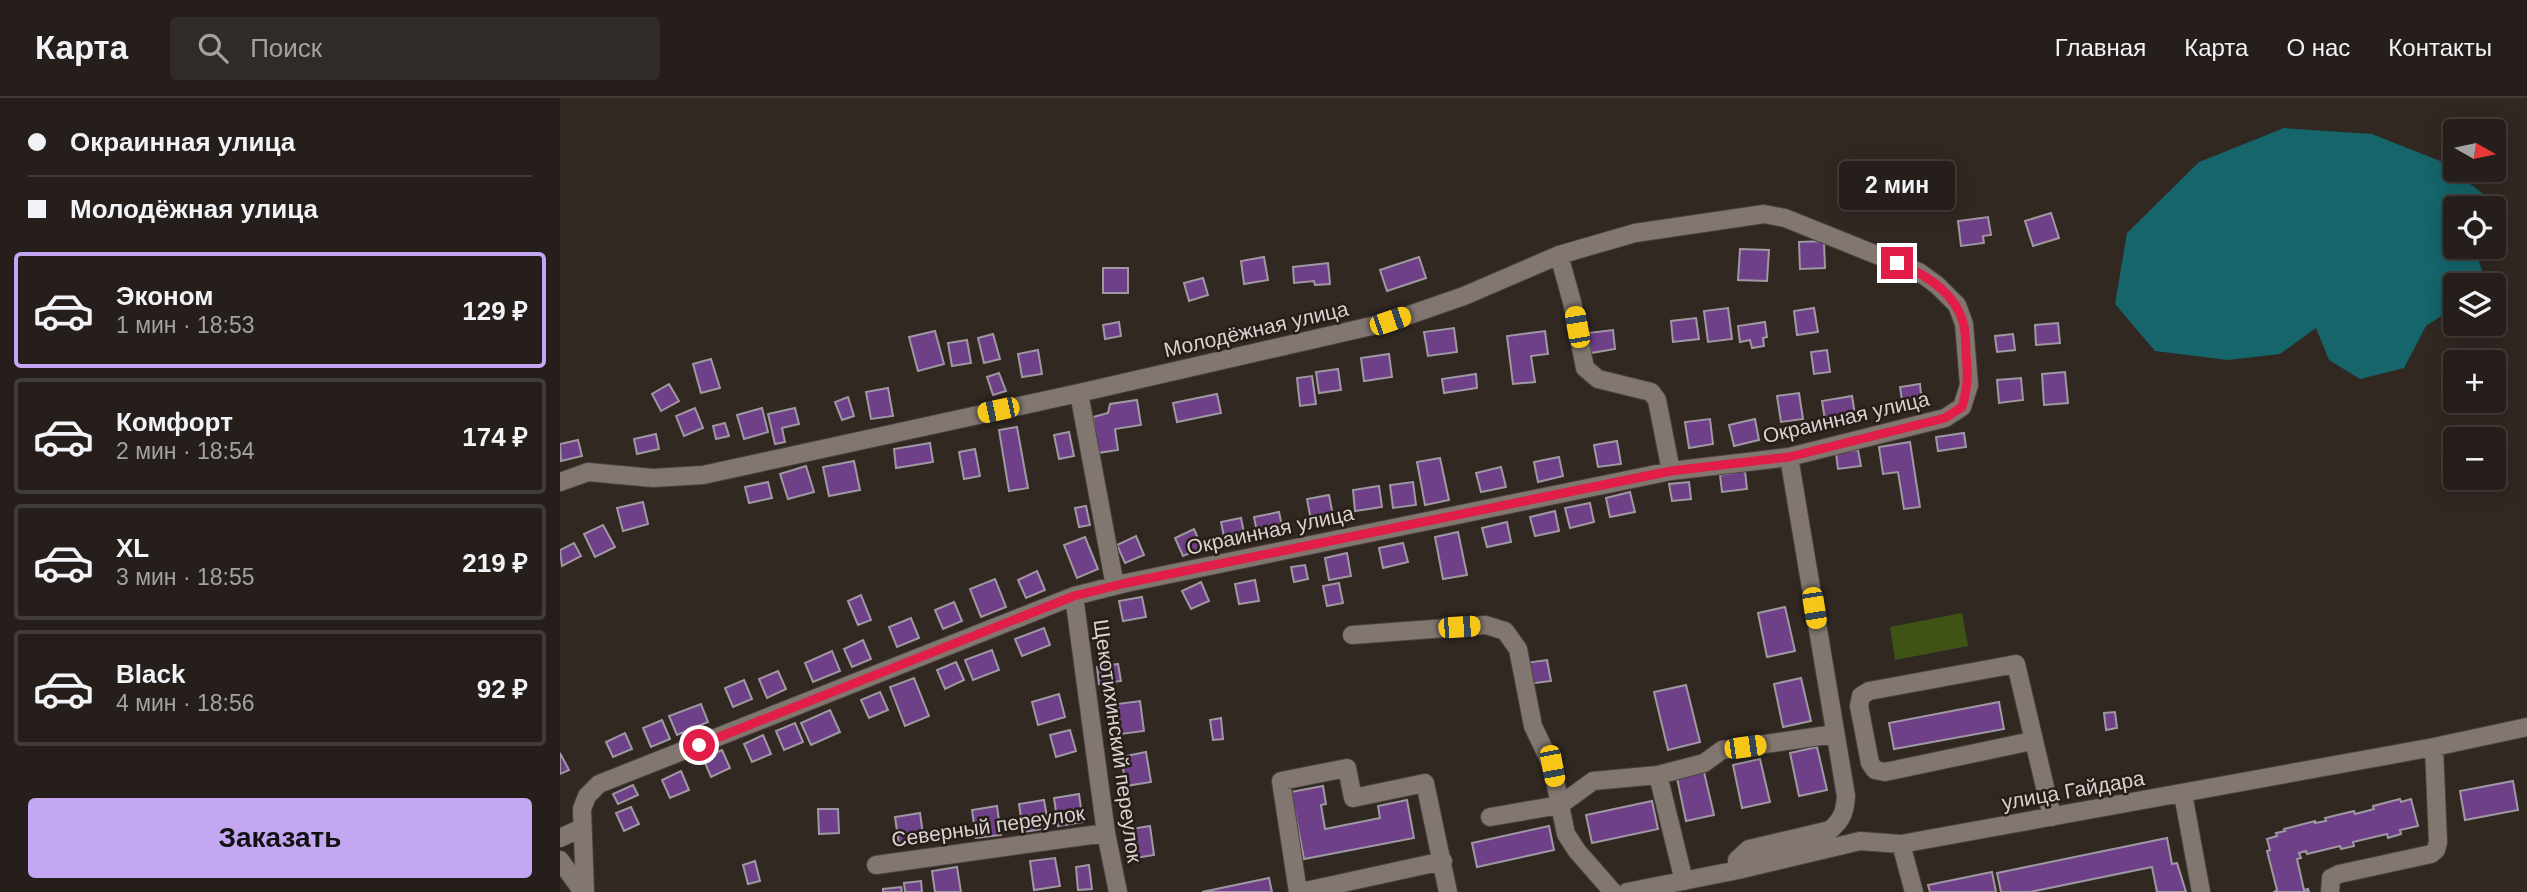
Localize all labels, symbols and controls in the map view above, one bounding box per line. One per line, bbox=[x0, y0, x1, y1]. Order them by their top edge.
search box bbox=[170, 17, 660, 80]
text: Карта bbox=[35, 29, 128, 66]
icon: search bbox=[194, 29, 232, 67]
text: Поиск bbox=[250, 33, 322, 63]
text: Главная bbox=[2055, 34, 2146, 61]
text: Карта bbox=[2184, 34, 2248, 61]
text: О нас bbox=[2286, 34, 2350, 61]
text: Контакты bbox=[2388, 34, 2492, 61]
north arrow bbox=[2443, 119, 2506, 182]
map controls bbox=[2443, 119, 2506, 490]
text: Окраинная улица bbox=[70, 127, 295, 157]
callout: 2 мин bbox=[1839, 162, 1955, 211]
text: 2 мин bbox=[1865, 172, 1929, 198]
text: Молодёжная улица bbox=[70, 194, 318, 224]
button: locate bbox=[2443, 196, 2506, 259]
route end bbox=[1881, 247, 1913, 279]
button: layers bbox=[2443, 273, 2506, 336]
icon: car bbox=[32, 279, 95, 342]
text: Эконом bbox=[116, 281, 214, 311]
text: 129 ₽ bbox=[462, 296, 528, 326]
street label: Молодёжная улица bbox=[1161, 296, 1351, 361]
car bbox=[1367, 304, 1414, 338]
car bbox=[1564, 304, 1591, 350]
text: 1 мин · 18:53 bbox=[116, 312, 255, 338]
button: + bbox=[2443, 350, 2506, 413]
street label: Окраинная улица bbox=[1760, 387, 1932, 447]
car bbox=[976, 395, 1021, 425]
icon: car bbox=[32, 405, 95, 468]
text: Комфорт bbox=[116, 407, 233, 437]
text: 174 ₽ bbox=[462, 422, 528, 452]
button: − bbox=[2443, 427, 2506, 490]
text: 2 мин · 18:54 bbox=[116, 438, 255, 464]
street label: Окраинная улица bbox=[1184, 501, 1356, 559]
icon: car bbox=[32, 531, 95, 594]
text: XL bbox=[116, 533, 149, 563]
text: 219 ₽ bbox=[462, 548, 528, 578]
text: 3 мин · 18:55 bbox=[116, 564, 255, 590]
car bbox=[1801, 586, 1828, 630]
car bbox=[1438, 615, 1481, 639]
street label: Щекотихинский переулок bbox=[1090, 618, 1147, 865]
icon: car bbox=[32, 657, 95, 720]
text: Black bbox=[116, 659, 185, 689]
text: 92 ₽ bbox=[477, 674, 528, 704]
text: 4 мин · 18:56 bbox=[116, 690, 255, 716]
route start bbox=[683, 729, 715, 761]
car bbox=[1723, 734, 1768, 760]
car bbox=[1538, 743, 1567, 789]
street label: улица Гайдара bbox=[2000, 766, 2146, 814]
button: Заказать bbox=[28, 798, 532, 878]
street label: Северный переулок bbox=[890, 801, 1087, 851]

